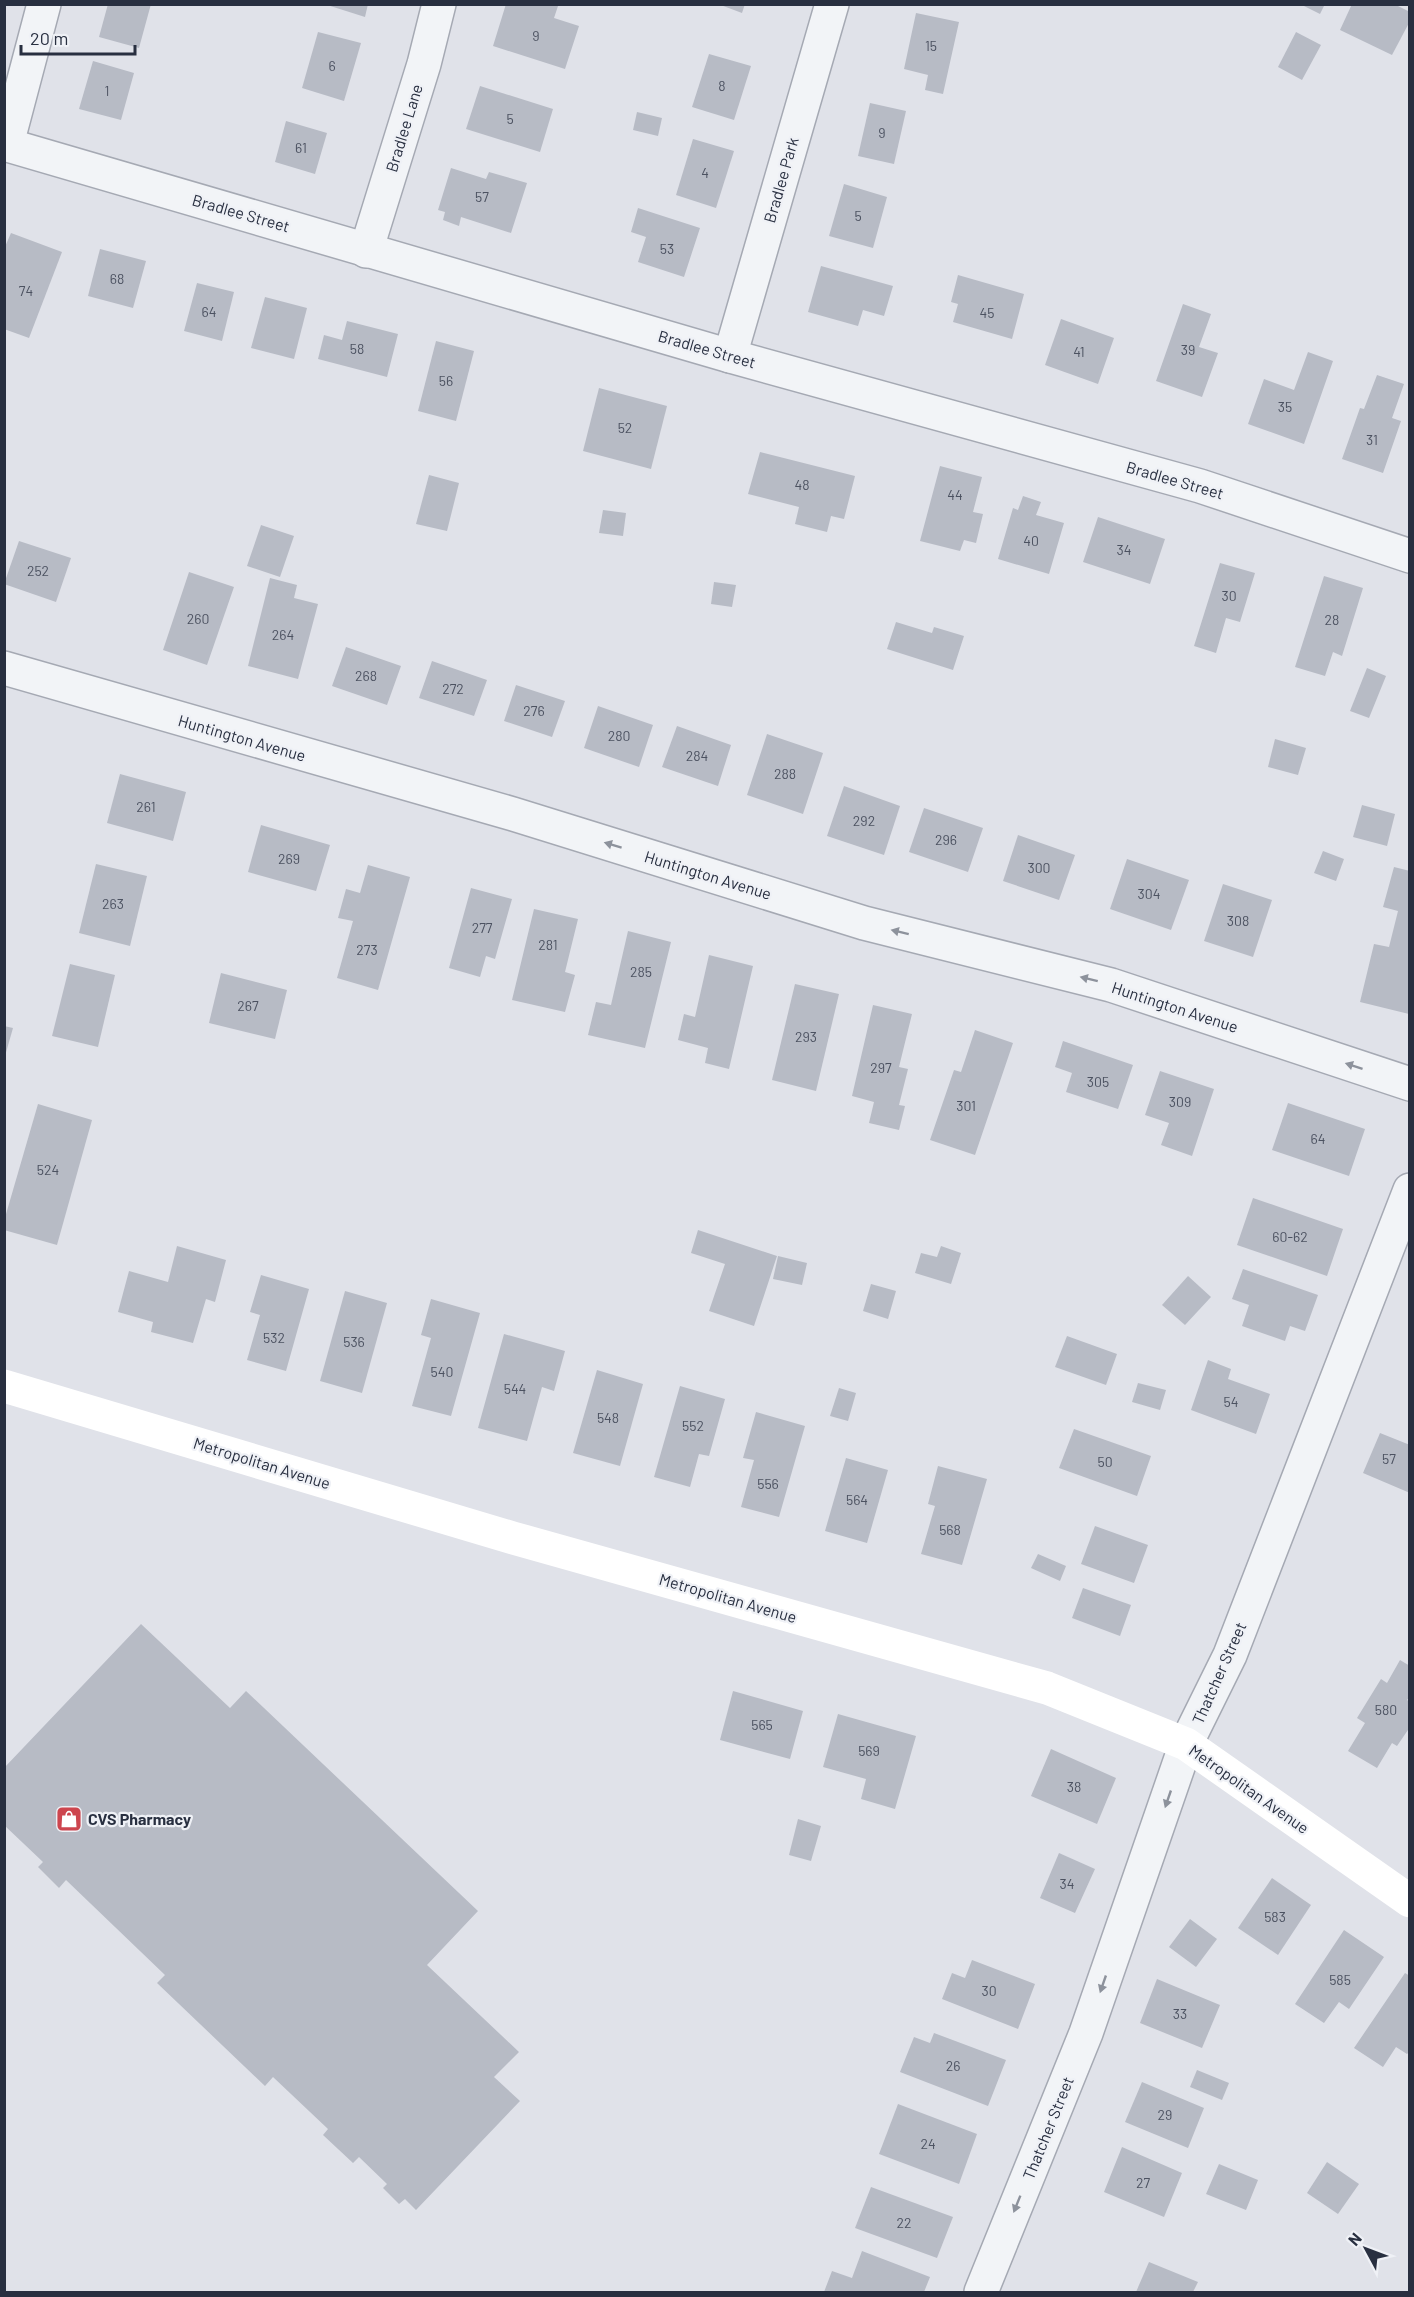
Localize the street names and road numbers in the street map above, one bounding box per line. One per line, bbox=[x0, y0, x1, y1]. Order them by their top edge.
street label: Bradlee Lane bbox=[381, 82, 426, 174]
street label: Bradlee Park bbox=[759, 135, 802, 225]
street label: Bradlee Street bbox=[190, 190, 292, 235]
street label: Bradlee Street bbox=[656, 326, 758, 371]
street label: Bradlee Street bbox=[1124, 457, 1226, 502]
street label: Huntington Avenue bbox=[176, 710, 308, 765]
street label: Huntington Avenue bbox=[642, 846, 774, 903]
street label: Huntington Avenue bbox=[1110, 977, 1241, 1036]
street label: Metropolitan Avenue bbox=[191, 1433, 333, 1492]
street label: Metropolitan Avenue bbox=[657, 1569, 799, 1626]
street label: Thatcher Street bbox=[1188, 1619, 1249, 1727]
street label: Metropolitan Avenue bbox=[1186, 1740, 1313, 1837]
street label: Thatcher Street bbox=[1018, 2073, 1077, 2182]

